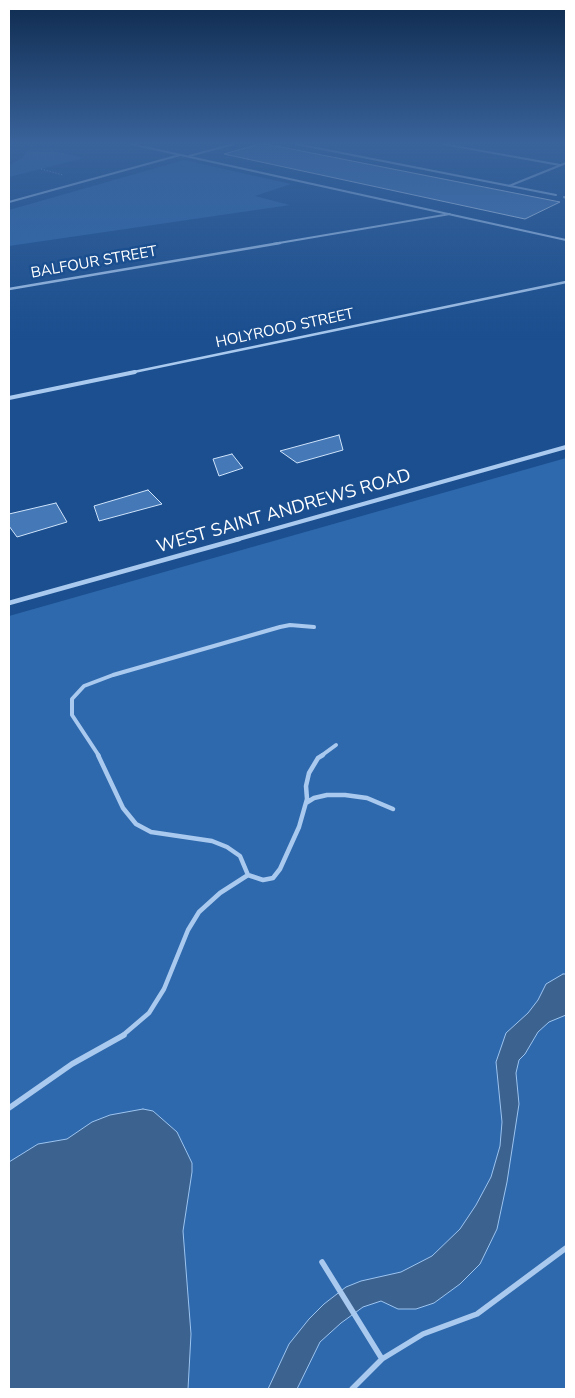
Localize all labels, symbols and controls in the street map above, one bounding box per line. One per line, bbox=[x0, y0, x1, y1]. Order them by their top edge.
street label: BALFOUR STREET bbox=[30, 243, 158, 283]
street label: HOLYROOD STREET bbox=[214, 306, 356, 352]
street label: WEST SAINT ANDREWS ROAD bbox=[154, 465, 414, 559]

